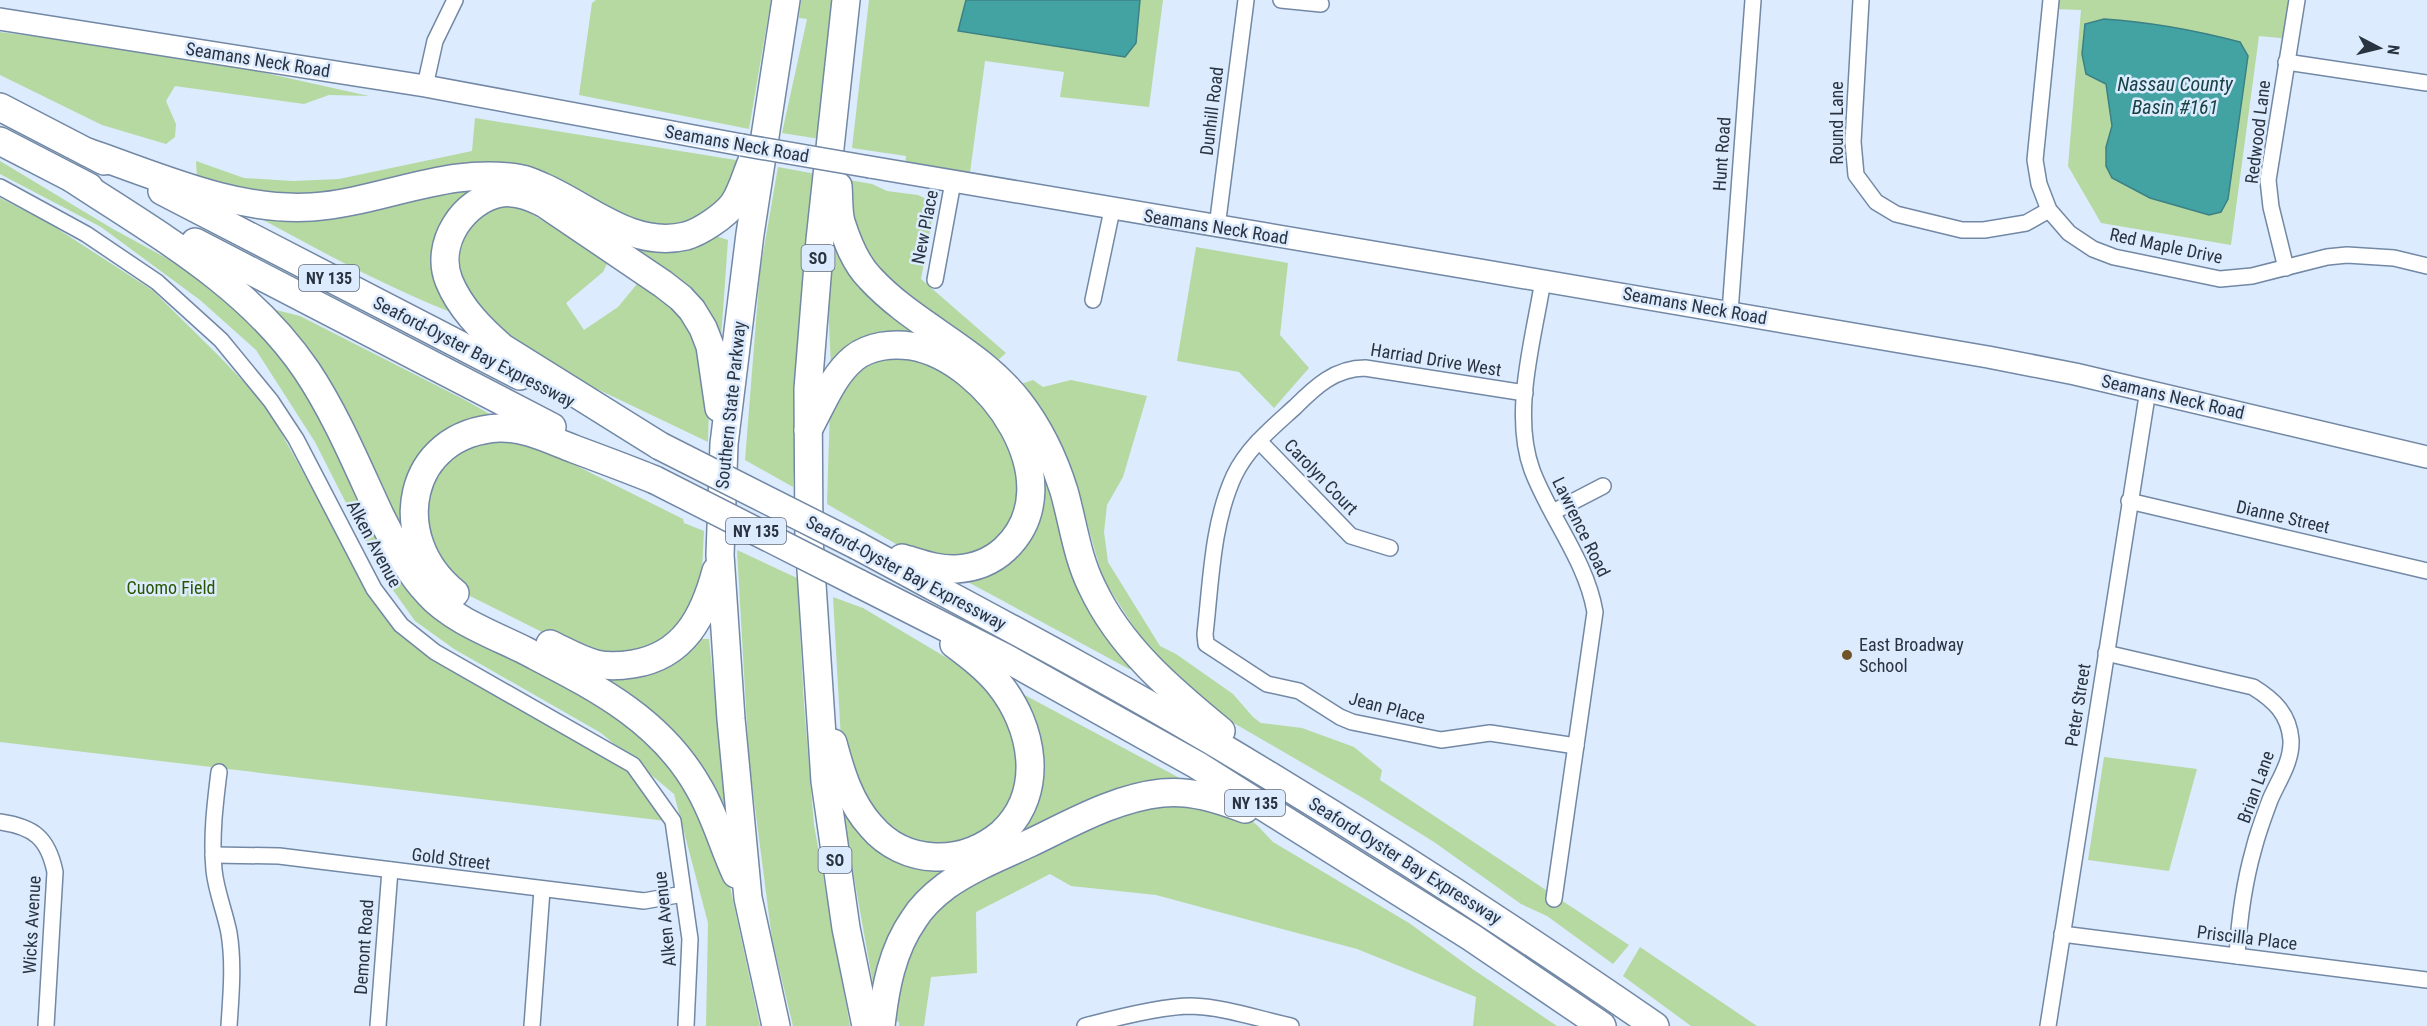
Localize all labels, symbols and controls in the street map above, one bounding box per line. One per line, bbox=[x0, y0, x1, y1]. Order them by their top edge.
north arrow bbox=[2349, 18, 2409, 78]
street label: Seamans Neck Road bbox=[184, 38, 332, 81]
text: N bbox=[2383, 44, 2403, 56]
street label: Dunhill Road bbox=[1196, 65, 1227, 156]
water label: Nassau County Basin #161 bbox=[2117, 72, 2234, 119]
street label: Redwood Lane bbox=[2241, 79, 2274, 185]
street label: Round Lane bbox=[1826, 81, 1847, 165]
street label: Hunt Road bbox=[1708, 116, 1735, 192]
street label: Seamans Neck Road bbox=[663, 120, 811, 167]
street label: New Place bbox=[907, 188, 942, 266]
street label: Seamans Neck Road bbox=[1142, 205, 1290, 248]
street label: Red Maple Drive bbox=[2108, 223, 2224, 268]
road number: SO bbox=[802, 245, 834, 271]
road number: NY 135 bbox=[299, 265, 359, 291]
street label: Seamans Neck Road bbox=[1621, 282, 1769, 329]
street label: Seaford-Oyster Bay Expressway bbox=[370, 292, 579, 412]
street label: Southern State Parkway bbox=[711, 319, 750, 490]
street label: Harriad Drive West bbox=[1369, 339, 1503, 380]
street label: Seamans Neck Road bbox=[2100, 370, 2247, 423]
street label: Carolyn Court bbox=[1280, 435, 1363, 519]
street label: Lawrence Road bbox=[1548, 473, 1615, 580]
street label: Dianne Street bbox=[2234, 496, 2332, 537]
street label: Alken Avenue bbox=[343, 497, 406, 591]
street label: Seaford-Oyster Bay Expressway bbox=[803, 511, 1010, 634]
road number: NY 135 bbox=[726, 518, 786, 544]
park label: Cuomo Field bbox=[127, 577, 215, 598]
place label: East Broadway School bbox=[1859, 634, 1964, 676]
marker: East Broadway School bbox=[1840, 648, 1854, 662]
street label: Peter Street bbox=[2061, 662, 2094, 748]
street label: Jean Place bbox=[1347, 687, 1428, 728]
street label: Brian Lane bbox=[2233, 748, 2278, 826]
road number: NY 135 bbox=[1225, 790, 1285, 816]
street label: Seaford-Oyster Bay Expressway bbox=[1305, 793, 1506, 929]
street label: Gold Street bbox=[411, 843, 492, 874]
road number: SO bbox=[818, 847, 852, 873]
street label: Alken Avenue bbox=[649, 870, 680, 968]
street label: Wicks Avenue bbox=[18, 875, 45, 975]
street label: Demont Road bbox=[350, 899, 377, 995]
street label: Priscilla Place bbox=[2196, 921, 2298, 954]

